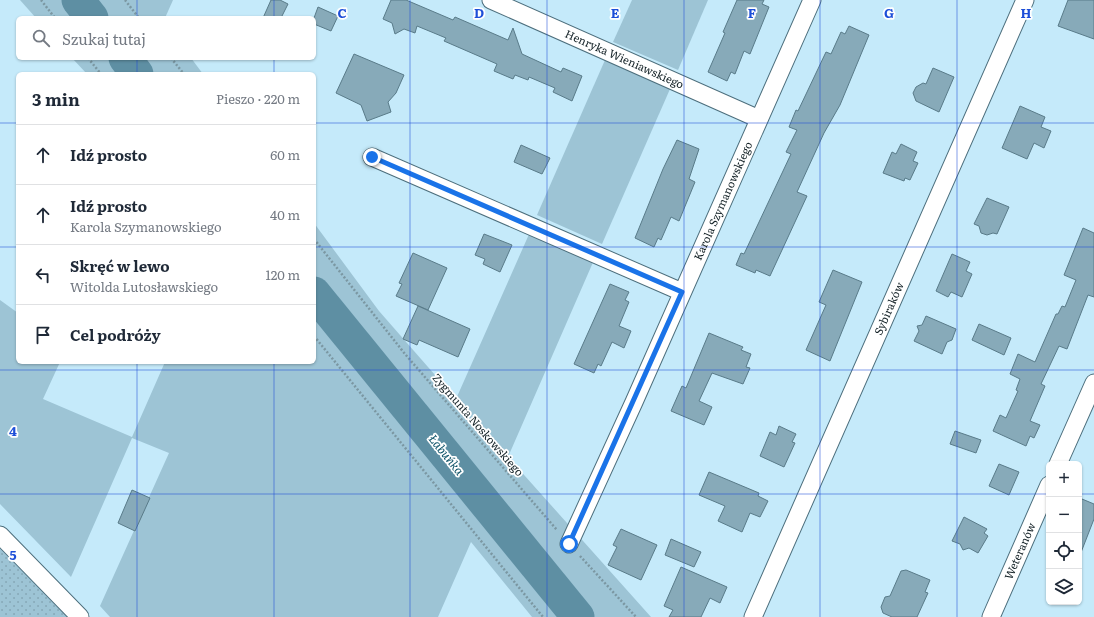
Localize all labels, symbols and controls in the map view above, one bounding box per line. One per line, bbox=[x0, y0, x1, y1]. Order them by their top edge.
text: C bbox=[337, 3, 347, 22]
text: D bbox=[474, 3, 484, 22]
text: E bbox=[611, 3, 620, 22]
text: F bbox=[748, 3, 756, 22]
text: G bbox=[884, 3, 894, 22]
text: H bbox=[1021, 3, 1032, 22]
search box bbox=[16, 16, 316, 60]
street label: Henryka Wieniawskiego bbox=[563, 25, 687, 92]
icon: search bbox=[30, 27, 52, 49]
text: Szukaj tutaj bbox=[62, 27, 146, 50]
text: 3 min bbox=[32, 86, 80, 111]
text: Pieszo · 220 m bbox=[216, 89, 300, 108]
street label: Karola Szymanowskiego bbox=[689, 139, 755, 263]
text: Idź prosto bbox=[70, 143, 147, 166]
icon: ahead bbox=[32, 144, 54, 166]
text: 60 m bbox=[270, 145, 300, 164]
route end bbox=[363, 148, 381, 166]
text: Idź prosto bbox=[70, 194, 147, 217]
icon: ahead bbox=[32, 204, 54, 226]
text: 40 m bbox=[270, 205, 300, 224]
text: Karola Szymanowskiego bbox=[70, 217, 222, 236]
text: Skręć w lewo bbox=[70, 254, 170, 277]
icon: left bbox=[32, 264, 54, 286]
text: 120 m bbox=[265, 265, 300, 284]
text: Witolda Lutosławskiego bbox=[70, 277, 218, 296]
street label: Sybiraków bbox=[869, 279, 907, 337]
text: Cel podróży bbox=[70, 323, 161, 346]
icon: arrive bbox=[32, 324, 54, 346]
street label: Zygmunta Noskowskiego bbox=[430, 369, 528, 479]
text: 4 bbox=[9, 421, 17, 440]
water label: Łabuńka bbox=[425, 430, 469, 479]
map controls bbox=[1046, 461, 1082, 605]
button: + bbox=[1046, 461, 1082, 497]
button: − bbox=[1046, 497, 1082, 533]
street label: Weteranów bbox=[1000, 519, 1039, 582]
button: locate bbox=[1046, 533, 1082, 569]
route start bbox=[560, 535, 578, 553]
text: 5 bbox=[9, 545, 17, 564]
button: layers bbox=[1046, 569, 1082, 605]

